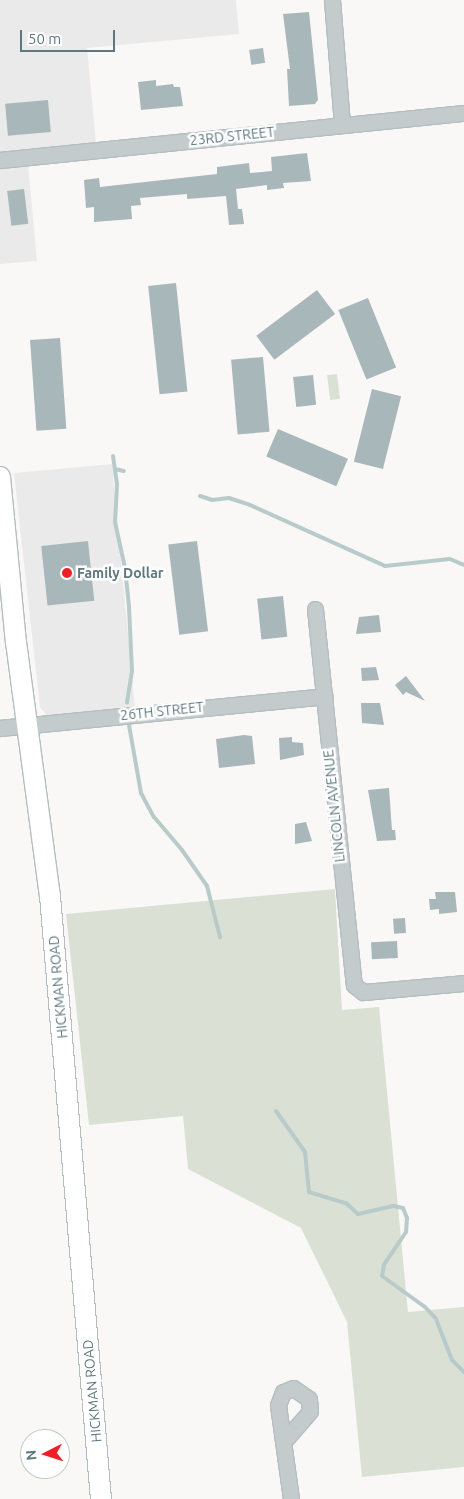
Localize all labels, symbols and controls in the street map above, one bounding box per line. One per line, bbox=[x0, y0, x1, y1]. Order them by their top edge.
scale bar bbox=[22, 20, 118, 52]
text: 50 m bbox=[28, 30, 61, 47]
street label: 23RD STREET bbox=[189, 123, 275, 149]
place label: Family Dollar bbox=[77, 565, 164, 581]
marker: Family Dollar bbox=[61, 567, 73, 579]
street label: 26TH STREET bbox=[119, 698, 205, 724]
street label: LINCOLN AVENUE bbox=[320, 749, 348, 863]
street label: HICKMAN ROAD bbox=[45, 935, 71, 1039]
street label: HICKMAN ROAD bbox=[79, 1339, 105, 1443]
north arrow bbox=[20, 1429, 70, 1479]
text: N bbox=[23, 1449, 39, 1461]

